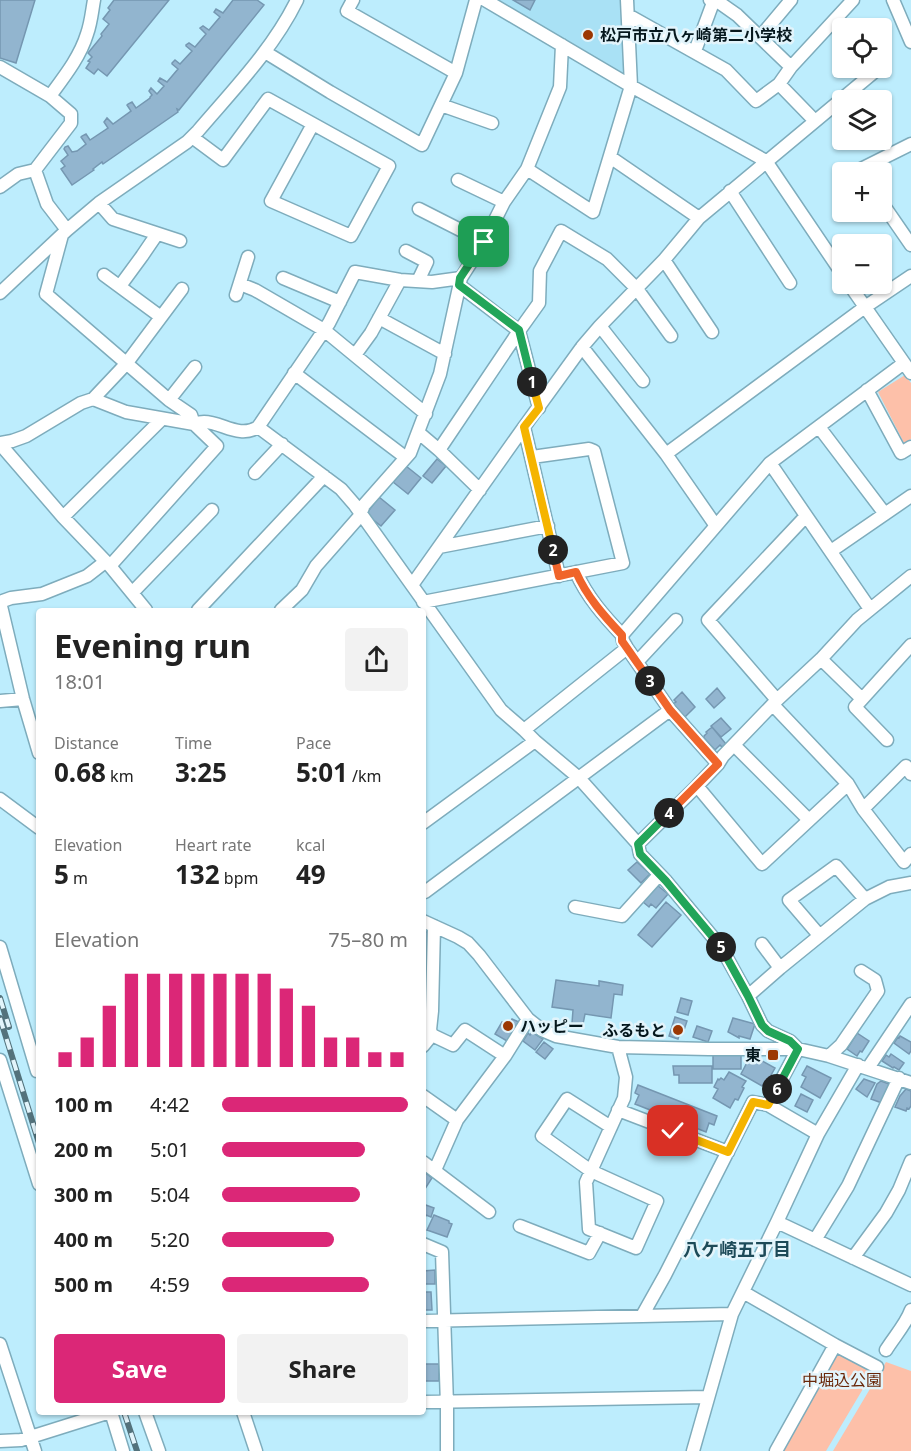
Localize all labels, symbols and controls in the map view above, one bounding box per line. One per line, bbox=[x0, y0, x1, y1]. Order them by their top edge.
map controls bbox=[832, 18, 892, 294]
button: locate bbox=[832, 18, 892, 78]
place label: 松戸市立八ヶ崎第二小学校 bbox=[600, 24, 792, 46]
marker: 松戸市立八ヶ崎第二小学校 bbox=[581, 28, 595, 42]
button: layers bbox=[832, 90, 892, 150]
button: + bbox=[832, 162, 892, 222]
pin bbox=[458, 216, 509, 267]
icon: arrive bbox=[467, 225, 500, 258]
button: − bbox=[832, 234, 892, 294]
pin: 1 bbox=[517, 367, 547, 397]
text: 1 bbox=[527, 371, 537, 393]
pin: 2 bbox=[538, 535, 568, 565]
text: 2 bbox=[548, 539, 558, 561]
text: Evening run bbox=[54, 623, 251, 668]
button: share bbox=[345, 628, 408, 691]
pin: 3 bbox=[635, 666, 665, 696]
text: 18:01 bbox=[54, 668, 105, 695]
text: 3 bbox=[645, 670, 655, 692]
text: Distance bbox=[54, 732, 119, 754]
text: Time bbox=[175, 732, 212, 754]
text: Pace bbox=[296, 732, 331, 754]
text: 0.68 bbox=[54, 754, 106, 790]
text: 3:25 bbox=[175, 754, 227, 790]
text: 5:01 bbox=[296, 754, 348, 790]
text: km bbox=[106, 765, 134, 787]
text: /km bbox=[348, 765, 382, 787]
pin: 4 bbox=[654, 798, 684, 828]
text: 4 bbox=[664, 802, 674, 824]
text: Elevation bbox=[54, 834, 122, 856]
text: Heart rate bbox=[175, 834, 251, 856]
text: kcal bbox=[296, 834, 325, 856]
text: 5 bbox=[54, 856, 69, 892]
text: 132 bbox=[175, 856, 220, 892]
text: 49 bbox=[296, 856, 326, 892]
text: m bbox=[69, 867, 88, 889]
text: bpm bbox=[220, 867, 258, 889]
text: Elevation bbox=[54, 926, 139, 953]
text: 75–80 m bbox=[328, 926, 408, 953]
pin: 5 bbox=[706, 932, 736, 962]
text: 5 bbox=[716, 936, 726, 958]
place label: ハッピー bbox=[520, 1015, 584, 1037]
marker: ハッピー bbox=[501, 1019, 515, 1033]
place label: ふるもと bbox=[602, 1019, 666, 1041]
marker: ふるもと bbox=[671, 1023, 685, 1037]
place label: 東 bbox=[745, 1044, 761, 1066]
marker: 東 bbox=[766, 1048, 780, 1062]
pin: 6 bbox=[762, 1074, 792, 1104]
text: 6 bbox=[772, 1078, 782, 1100]
text: 100 m bbox=[54, 1091, 113, 1118]
text: 4:42 bbox=[150, 1091, 190, 1118]
pin bbox=[647, 1105, 698, 1156]
icon: check bbox=[656, 1114, 689, 1147]
text: 200 m bbox=[54, 1136, 113, 1163]
text: 5:01 bbox=[150, 1136, 190, 1163]
text: 300 m bbox=[54, 1181, 113, 1208]
text: 5:04 bbox=[150, 1181, 190, 1208]
text: 400 m bbox=[54, 1226, 113, 1253]
text: 5:20 bbox=[150, 1226, 190, 1253]
district label: 八ケ崎五丁目 bbox=[683, 1237, 791, 1261]
text: 500 m bbox=[54, 1271, 113, 1298]
text: 4:59 bbox=[150, 1271, 190, 1298]
button: Save bbox=[54, 1334, 225, 1403]
button: Share bbox=[237, 1334, 408, 1403]
park label: 中堀込公園 bbox=[802, 1369, 882, 1391]

